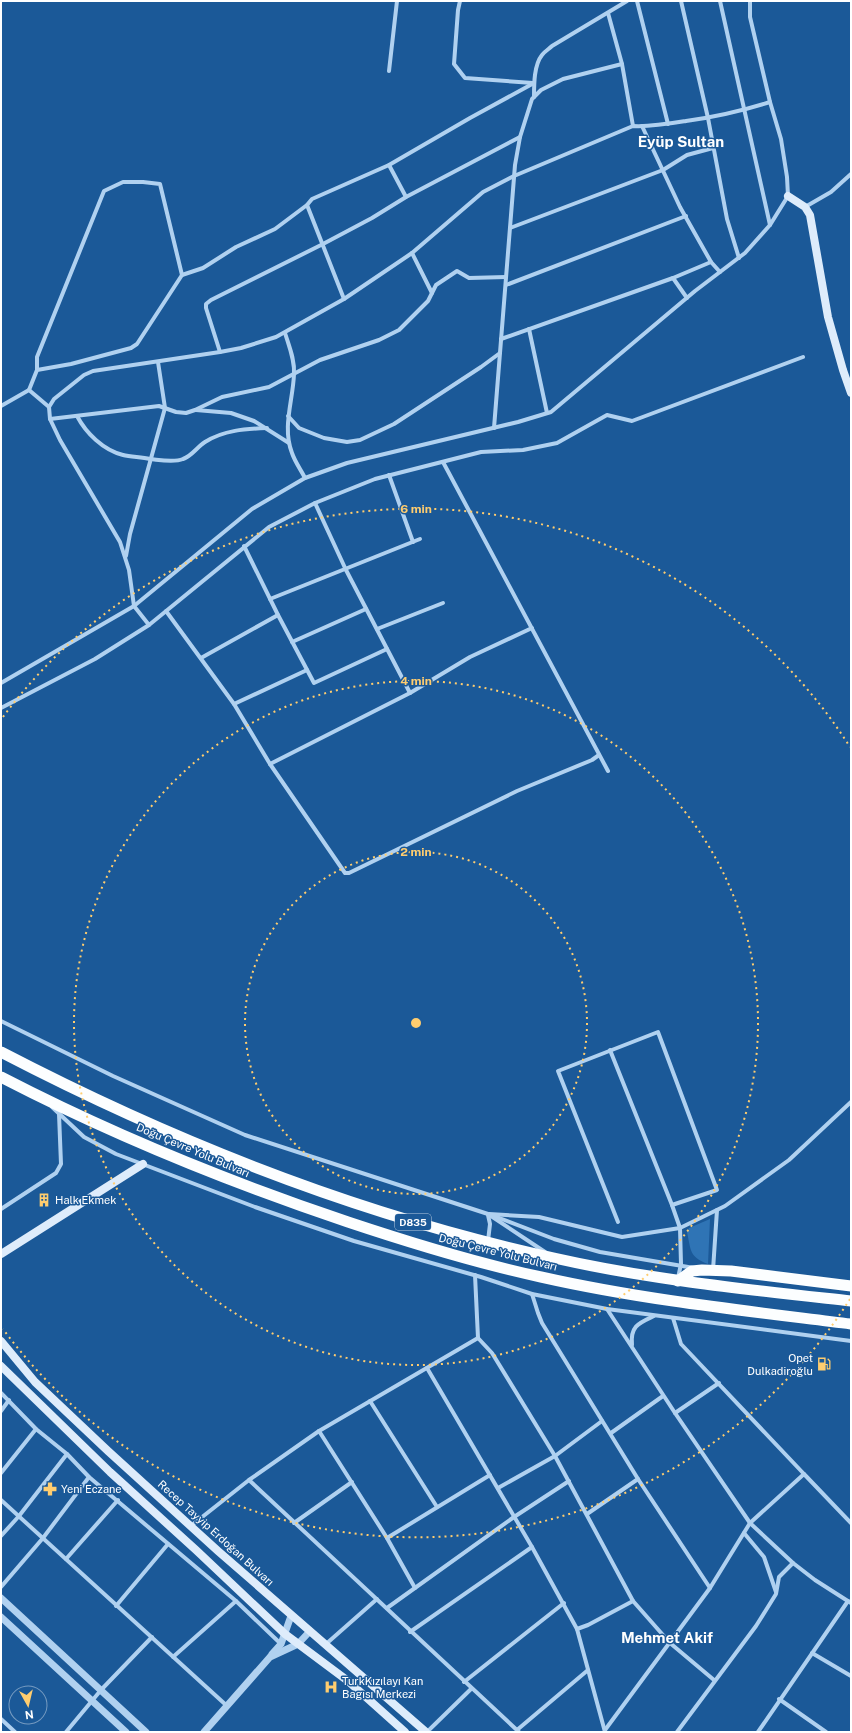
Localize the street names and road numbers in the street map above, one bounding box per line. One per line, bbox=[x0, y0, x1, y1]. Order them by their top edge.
street label: Doğu Çevre Yolu Bulvarı bbox=[134, 1121, 251, 1180]
road number: D835 bbox=[395, 1214, 431, 1230]
street label: Doğu Çevre Yolu Bulvarı bbox=[437, 1231, 558, 1274]
street label: Recep Tayyip Erdoğan Bulvarı bbox=[156, 1478, 276, 1588]

